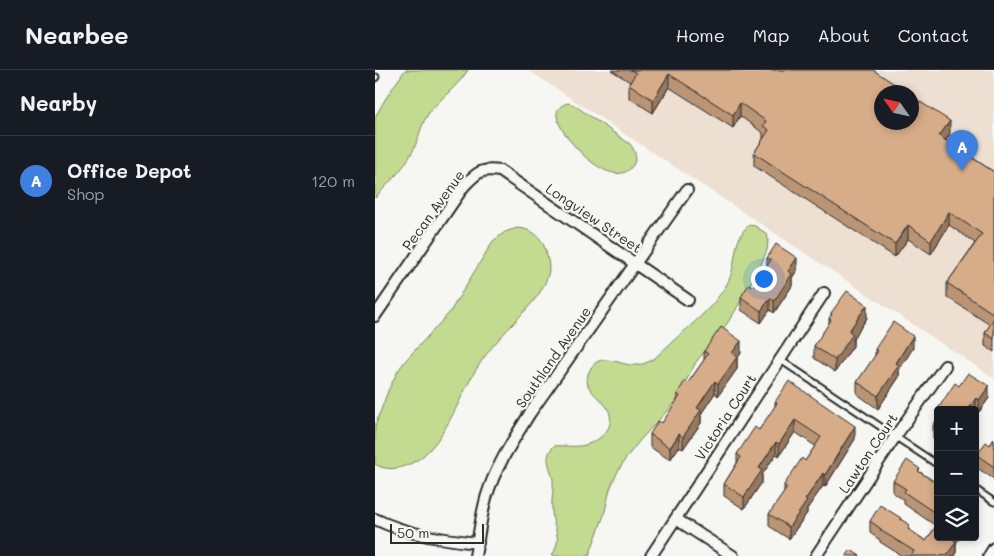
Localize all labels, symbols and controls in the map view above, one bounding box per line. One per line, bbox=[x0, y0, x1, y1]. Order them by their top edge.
text: Nearbee bbox=[25, 19, 129, 50]
text: Home bbox=[676, 23, 725, 47]
text: Map bbox=[753, 23, 789, 47]
text: About bbox=[817, 23, 870, 47]
text: Contact bbox=[898, 23, 969, 47]
north arrow bbox=[874, 85, 919, 130]
text: Nearby bbox=[20, 89, 97, 116]
pin: A bbox=[946, 130, 978, 171]
text: Office Depot bbox=[67, 158, 192, 183]
street label: Pecan Avenue bbox=[397, 166, 469, 254]
text: A bbox=[30, 170, 42, 191]
text: 120 m bbox=[311, 170, 355, 191]
street label: Longview Street bbox=[542, 179, 646, 257]
text: Shop bbox=[67, 183, 104, 204]
your location bbox=[751, 266, 777, 292]
street label: Southland Avenue bbox=[511, 303, 595, 411]
street label: Victoria Court bbox=[690, 370, 760, 464]
map controls bbox=[934, 406, 979, 541]
button: + bbox=[934, 406, 979, 451]
street label: Lawton Court bbox=[834, 409, 902, 497]
button: − bbox=[934, 451, 979, 496]
button: layers bbox=[934, 496, 979, 541]
scale bar bbox=[390, 521, 484, 544]
text: 50 m bbox=[397, 523, 429, 542]

